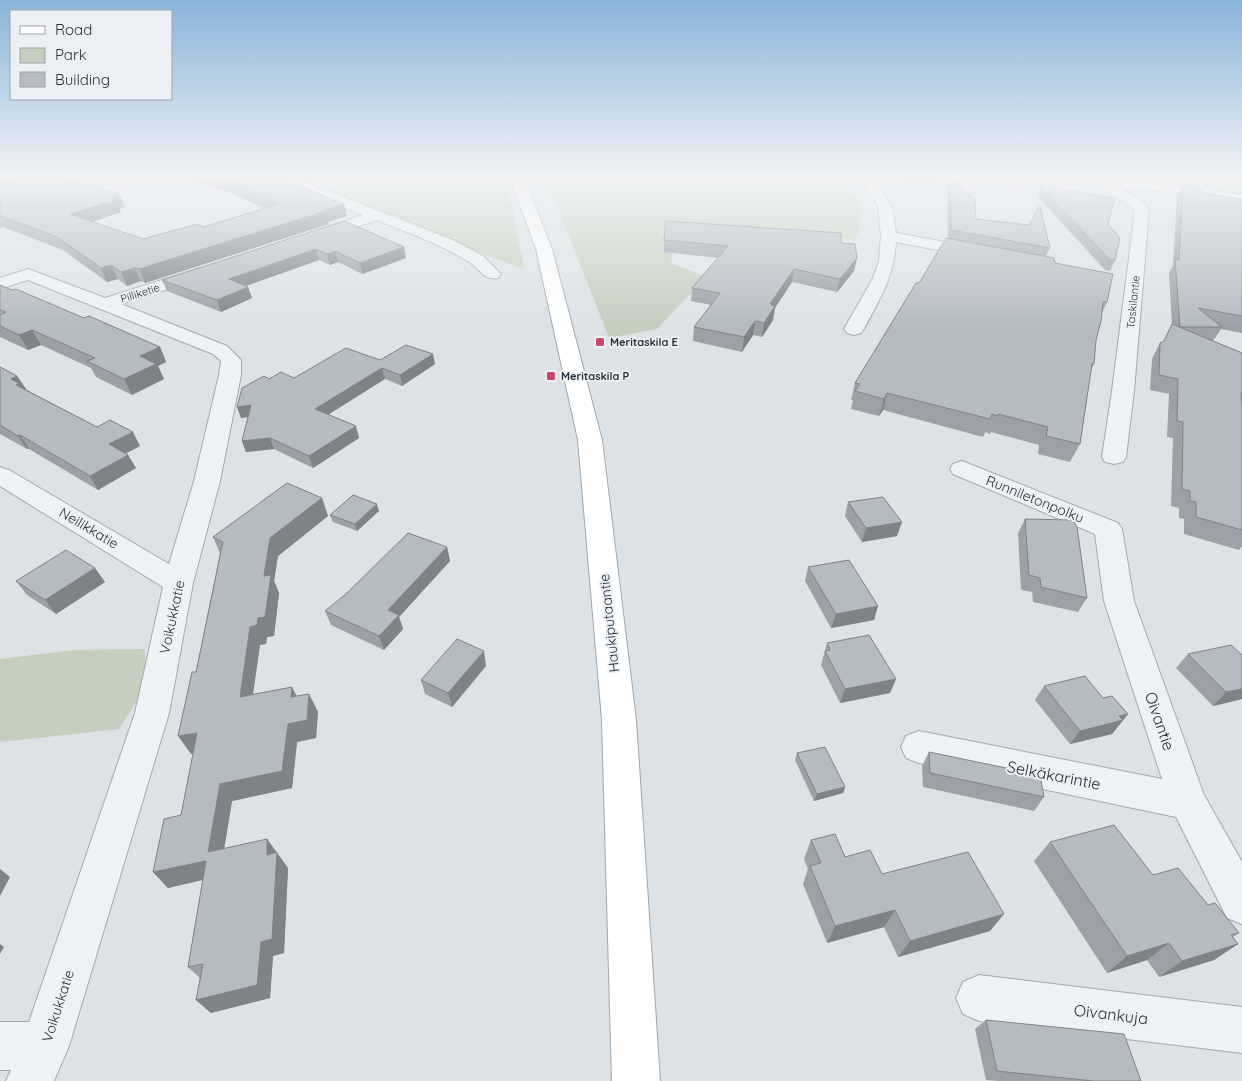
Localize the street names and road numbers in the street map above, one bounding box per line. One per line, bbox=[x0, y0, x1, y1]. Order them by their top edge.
street label: Taskilantie bbox=[1123, 275, 1143, 329]
street label: Pilliketie bbox=[119, 280, 161, 306]
street label: Runniletonpolku bbox=[983, 471, 1087, 527]
street label: Neilikkatie bbox=[56, 503, 122, 553]
street label: Haukiputaantie bbox=[595, 573, 623, 673]
street label: Voikukkatie bbox=[155, 578, 189, 655]
street label: Oivantie bbox=[1141, 689, 1179, 753]
street label: Selkäkarintie bbox=[1006, 756, 1102, 794]
street label: Voikukkatie bbox=[38, 968, 78, 1044]
street label: Oivankuja bbox=[1073, 1000, 1149, 1028]

